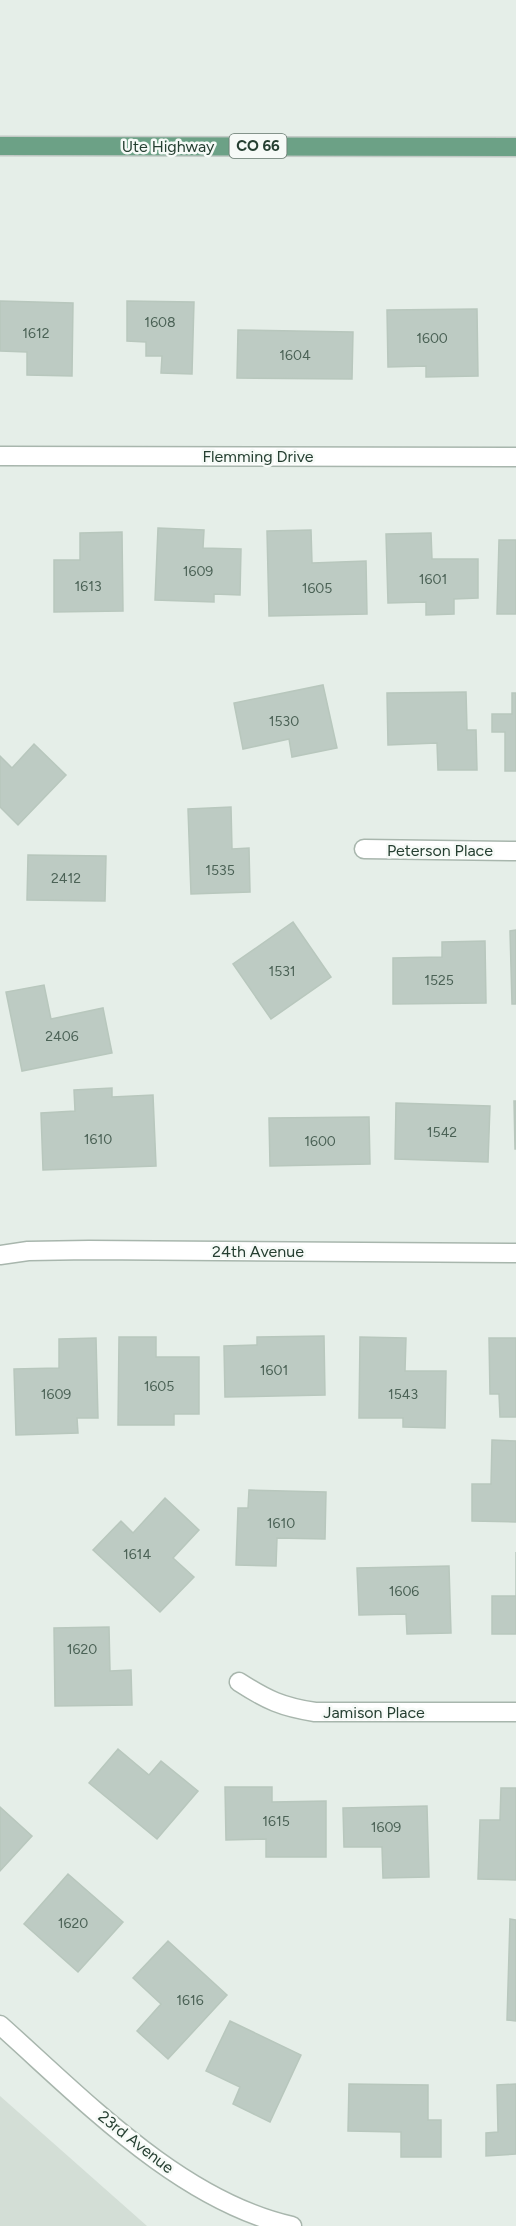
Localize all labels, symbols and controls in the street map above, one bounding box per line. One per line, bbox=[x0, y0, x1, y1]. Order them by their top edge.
road number: CO 66 bbox=[230, 134, 286, 158]
street label: Ute Highway bbox=[122, 137, 215, 156]
house number: 1608 bbox=[144, 314, 176, 331]
house number: 1612 bbox=[22, 325, 50, 342]
house number: 1600 bbox=[416, 330, 448, 347]
house number: 1604 bbox=[279, 347, 311, 364]
street label: Flemming Drive bbox=[202, 447, 314, 466]
house number: 1609 bbox=[183, 563, 213, 580]
house number: 1601 bbox=[419, 571, 447, 588]
house number: 1613 bbox=[74, 578, 102, 595]
house number: 1605 bbox=[302, 580, 332, 597]
house number: 1530 bbox=[269, 713, 299, 730]
street label: Peterson Place bbox=[387, 841, 493, 860]
house number: 1535 bbox=[205, 862, 235, 879]
house number: 2412 bbox=[51, 870, 81, 887]
house number: 1531 bbox=[268, 963, 296, 980]
house number: 1525 bbox=[424, 972, 454, 989]
house number: 2406 bbox=[45, 1028, 79, 1045]
house number: 1542 bbox=[427, 1124, 457, 1141]
house number: 1610 bbox=[84, 1131, 112, 1148]
house number: 1600 bbox=[304, 1133, 336, 1150]
street label: 24th Avenue bbox=[212, 1242, 304, 1261]
house number: 1601 bbox=[260, 1362, 288, 1379]
house number: 1605 bbox=[144, 1378, 174, 1395]
house number: 1609 bbox=[41, 1386, 71, 1403]
house number: 1543 bbox=[388, 1386, 418, 1403]
house number: 1610 bbox=[267, 1515, 295, 1532]
house number: 1614 bbox=[123, 1546, 151, 1563]
house number: 1606 bbox=[389, 1583, 419, 1600]
house number: 1620 bbox=[67, 1641, 97, 1658]
street label: Jamison Place bbox=[323, 1703, 425, 1722]
house number: 1615 bbox=[262, 1813, 290, 1830]
house number: 1609 bbox=[371, 1819, 401, 1836]
house number: 1620 bbox=[58, 1915, 88, 1932]
house number: 1616 bbox=[176, 1992, 204, 2009]
street label: 23rd Avenue bbox=[94, 2107, 178, 2178]

